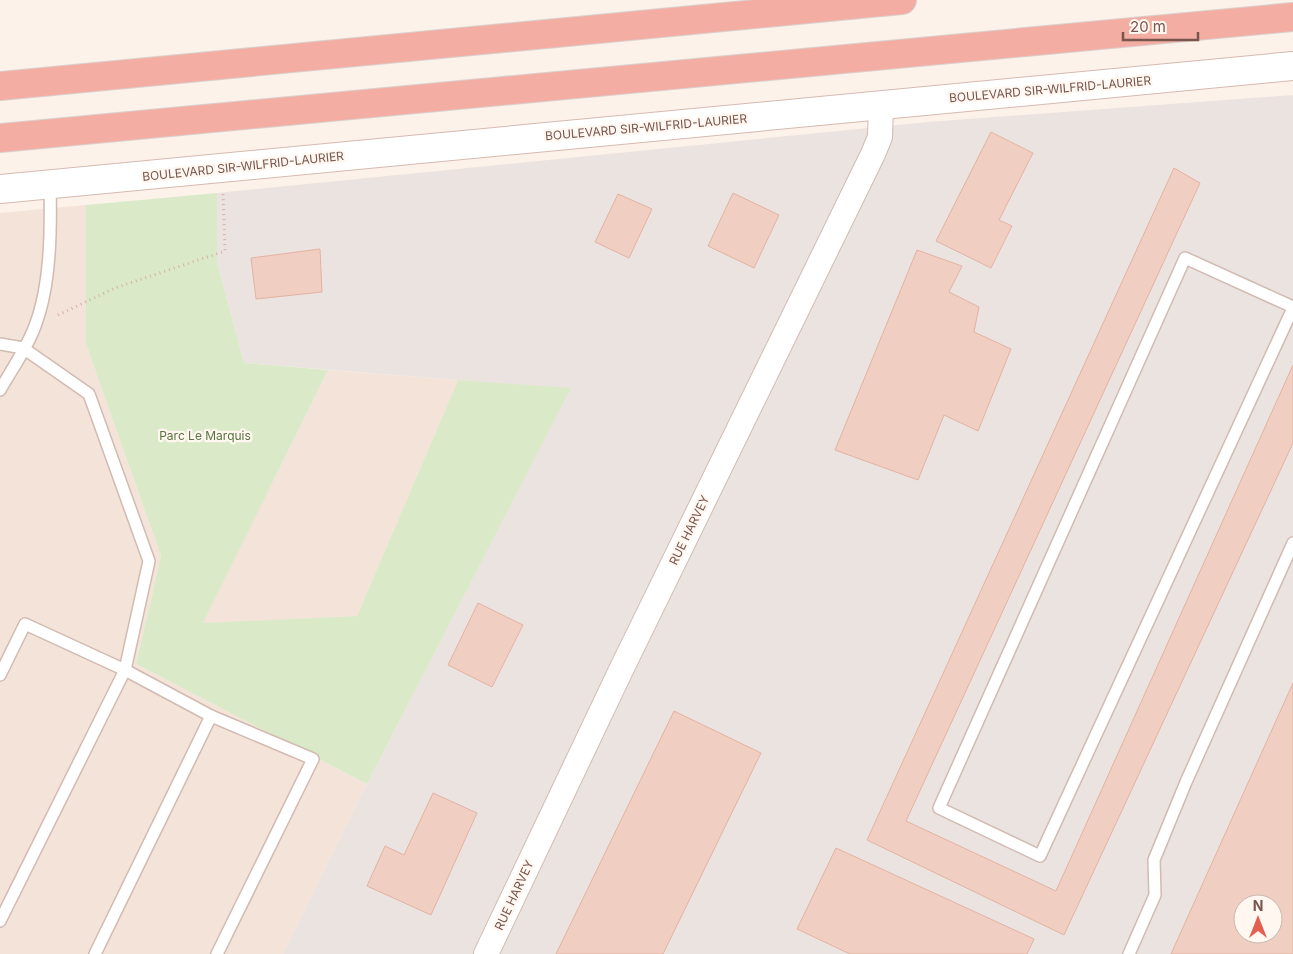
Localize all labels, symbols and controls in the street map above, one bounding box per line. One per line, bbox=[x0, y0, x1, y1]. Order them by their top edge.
scale bar bbox=[1123, 10, 1198, 42]
text: 20 m bbox=[1130, 17, 1166, 36]
street label: BOULEVARD SIR-WILFRID-LAURIER bbox=[948, 73, 1152, 105]
street label: BOULEVARD SIR-WILFRID-LAURIER bbox=[544, 111, 748, 143]
street label: BOULEVARD SIR-WILFRID-LAURIER bbox=[141, 148, 345, 184]
park label: Parc Le Marquis bbox=[159, 428, 251, 443]
street label: RUE HARVEY bbox=[666, 493, 712, 567]
street label: RUE HARVEY bbox=[491, 858, 537, 932]
north arrow bbox=[1233, 894, 1283, 944]
text: N bbox=[1253, 897, 1263, 914]

